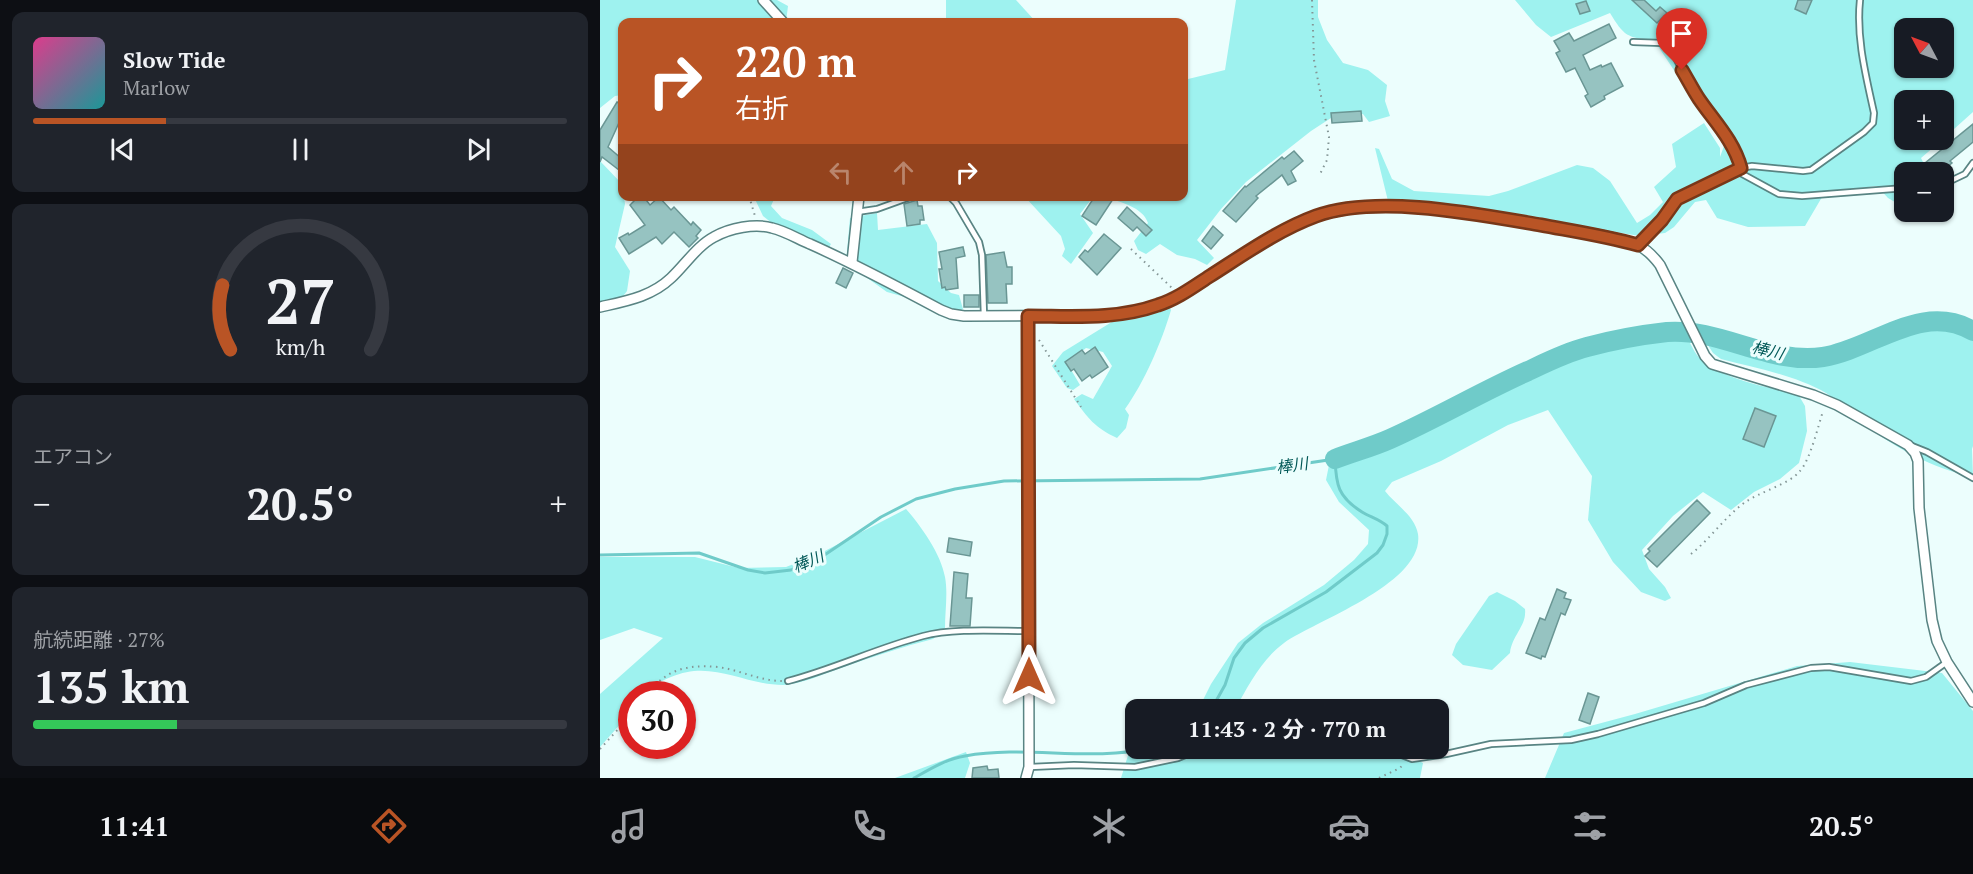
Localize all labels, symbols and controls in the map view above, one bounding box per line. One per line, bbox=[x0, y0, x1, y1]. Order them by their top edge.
pin bbox=[1656, 8, 1707, 70]
icon: arrive bbox=[1665, 17, 1698, 50]
north arrow bbox=[1894, 18, 1954, 78]
map controls bbox=[1894, 18, 1954, 222]
text: 220 m bbox=[735, 33, 856, 89]
icon: right bbox=[636, 42, 714, 120]
text: Slow Tide bbox=[123, 45, 226, 74]
text: Marlow bbox=[123, 74, 190, 101]
text: 右折 bbox=[735, 90, 789, 126]
button: + bbox=[1894, 90, 1954, 150]
icon: previous bbox=[106, 133, 139, 166]
icon: pause bbox=[284, 133, 317, 166]
icon: next bbox=[462, 133, 495, 166]
icon: left bbox=[824, 156, 857, 189]
icon: ahead bbox=[887, 156, 920, 189]
icon: right bbox=[950, 156, 983, 189]
button: − bbox=[1894, 162, 1954, 222]
text: 27 bbox=[265, 259, 335, 342]
text: km/h bbox=[275, 334, 325, 362]
water label: 棒川 bbox=[1750, 335, 1788, 365]
text: エアコン bbox=[33, 443, 113, 470]
water label: 棒川 bbox=[1275, 452, 1311, 478]
text: 20.5° bbox=[246, 473, 354, 533]
text: − bbox=[33, 482, 51, 525]
text: + bbox=[549, 482, 567, 525]
water label: 棒川 bbox=[789, 544, 829, 577]
text: 航続距離 · 27% bbox=[33, 626, 165, 653]
position arrow bbox=[997, 644, 1061, 708]
text: 135 km bbox=[33, 656, 189, 716]
speed limit sign: 30 bbox=[618, 681, 696, 759]
text: 11:43 · 2 分 · 770 m bbox=[1188, 714, 1386, 743]
icon: directions bbox=[368, 805, 410, 847]
icon: music bbox=[608, 805, 650, 847]
icon: phone bbox=[848, 805, 890, 847]
icon: climate bbox=[1088, 805, 1130, 847]
icon: car bbox=[1328, 805, 1370, 847]
icon: filters bbox=[1569, 805, 1611, 847]
text: 11:41 bbox=[99, 808, 169, 844]
text: 20.5° bbox=[1809, 808, 1874, 844]

